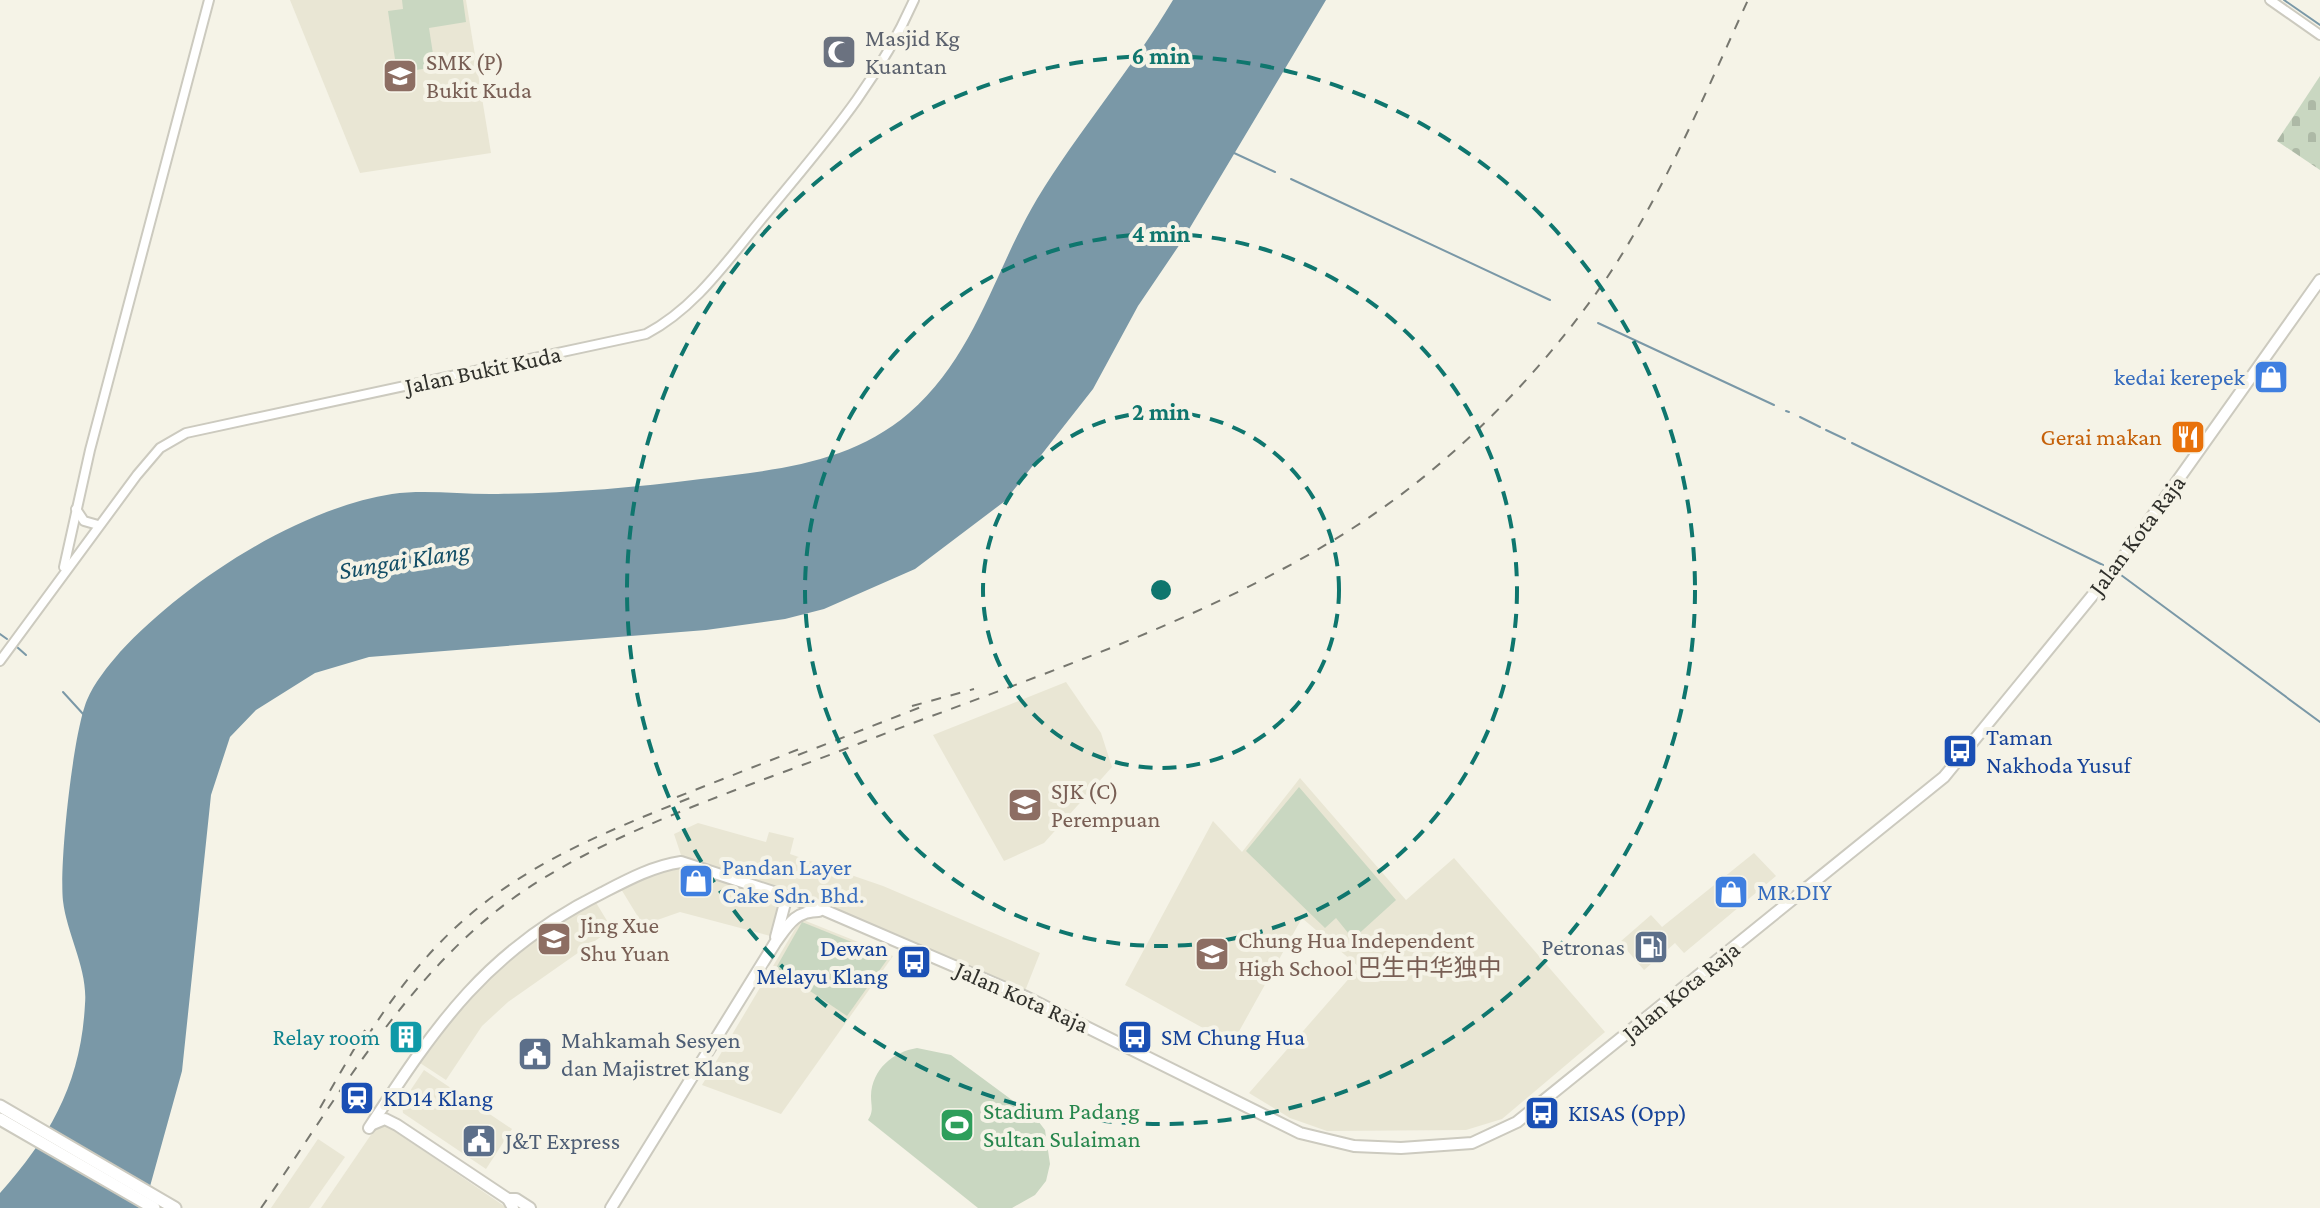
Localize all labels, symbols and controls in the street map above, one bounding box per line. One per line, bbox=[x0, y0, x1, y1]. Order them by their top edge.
place label: Masjid Kg Kuantan bbox=[865, 24, 960, 79]
mosque icon: Masjid Kg Kuantan bbox=[820, 33, 858, 71]
text: 6 min bbox=[1132, 42, 1191, 69]
place label: SMK (P) Bukit Kuda bbox=[426, 48, 532, 103]
school or university icon: SMK (P) Bukit Kuda bbox=[381, 57, 419, 95]
text: 4 min bbox=[1132, 220, 1191, 247]
street label: Jalan Bukit Kuda bbox=[400, 340, 563, 400]
shop icon: kedai kerepek bbox=[2252, 358, 2290, 396]
place label: kedai kerepek bbox=[2114, 363, 2246, 390]
text: 2 min bbox=[1132, 398, 1190, 425]
restaurant icon: Gerai makan bbox=[2169, 418, 2207, 456]
place label: Gerai makan bbox=[2041, 423, 2162, 450]
street label: Jalan Kota Raja bbox=[2082, 469, 2190, 602]
water label: Sungai Klang bbox=[337, 536, 473, 585]
centre of rings bbox=[1147, 576, 1175, 604]
place label: Taman Nakhoda Yusuf bbox=[1986, 723, 2133, 778]
bus stop icon: Taman Nakhoda Yusuf bbox=[1941, 732, 1979, 770]
place label: SJK (C) Perempuan bbox=[1051, 777, 1160, 832]
school or university icon: SJK (C) Perempuan bbox=[1006, 786, 1044, 824]
place label: Pandan Layer Cake Sdn. Bhd. bbox=[722, 853, 864, 908]
shop icon: Pandan Layer Cake Sdn. Bhd. bbox=[677, 862, 715, 900]
shop icon: MR.DIY bbox=[1712, 873, 1750, 911]
place label: MR.DIY bbox=[1757, 878, 1832, 905]
place label: Jing Xue Shu Yuan bbox=[578, 911, 670, 966]
school or university icon: Jing Xue Shu Yuan bbox=[535, 920, 573, 958]
place label: Chung Hua Independent High School 巴生中华独中 bbox=[1238, 926, 1502, 981]
fuel station icon: Petronas bbox=[1632, 928, 1670, 966]
place label: Petronas bbox=[1542, 933, 1625, 960]
place label: Dewan Melayu Klang bbox=[756, 934, 888, 989]
school or university icon: Chung Hua Independent High School 巴生中华独中 bbox=[1193, 935, 1231, 973]
street label: Jalan Kota Raja bbox=[1615, 935, 1745, 1047]
bus stop icon: Dewan Melayu Klang bbox=[895, 943, 933, 981]
street label: Jalan Kota Raja bbox=[950, 954, 1093, 1038]
building icon: Relay room bbox=[387, 1018, 425, 1056]
bus stop icon: SM Chung Hua bbox=[1116, 1018, 1154, 1056]
place label: Relay room bbox=[272, 1023, 380, 1050]
place label: SM Chung Hua bbox=[1161, 1023, 1305, 1050]
place label: Mahkamah Sesyen dan Majistret Klang bbox=[561, 1026, 750, 1081]
public building icon: Mahkamah Sesyen dan Majistret Klang bbox=[516, 1035, 554, 1073]
station icon: KD14 Klang bbox=[338, 1079, 376, 1117]
place label: KD14 Klang bbox=[383, 1084, 494, 1111]
bus stop icon: KISAS (Opp) bbox=[1523, 1094, 1561, 1132]
place label: Stadium Padang Sultan Sulaiman bbox=[983, 1097, 1141, 1152]
place label: KISAS (Opp) bbox=[1568, 1099, 1687, 1127]
sports icon: Stadium Padang Sultan Sulaiman bbox=[938, 1106, 976, 1144]
public building icon: J&T Express bbox=[460, 1122, 498, 1160]
place label: J&T Express bbox=[503, 1127, 620, 1154]

